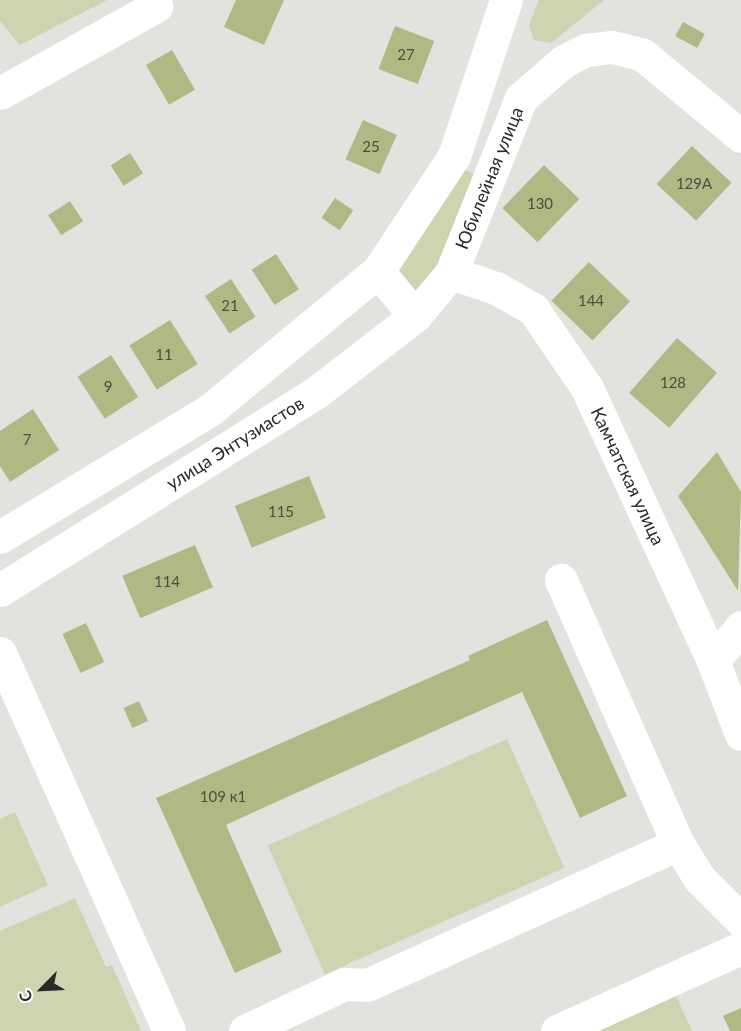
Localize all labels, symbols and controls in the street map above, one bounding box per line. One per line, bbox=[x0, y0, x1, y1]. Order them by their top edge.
house number: 27 bbox=[397, 46, 415, 64]
street label: Юбилейная улица bbox=[451, 104, 527, 252]
house number: 25 bbox=[362, 138, 380, 156]
house number: 129А bbox=[676, 175, 712, 193]
house number: 130 bbox=[527, 195, 553, 213]
house number: 144 bbox=[578, 292, 604, 310]
house number: 21 bbox=[221, 297, 239, 315]
house number: 11 bbox=[155, 346, 173, 364]
house number: 128 bbox=[660, 374, 686, 392]
house number: 9 bbox=[104, 378, 112, 396]
street label: улица Энтузиастов bbox=[162, 392, 308, 494]
street label: Камчатская улица bbox=[587, 404, 669, 548]
house number: 7 bbox=[23, 431, 31, 449]
house number: 115 bbox=[268, 503, 294, 521]
house number: 114 bbox=[154, 573, 180, 591]
house number: 109 к1 bbox=[200, 788, 246, 806]
north arrow bbox=[12, 959, 72, 1019]
text: С bbox=[14, 988, 36, 1005]

